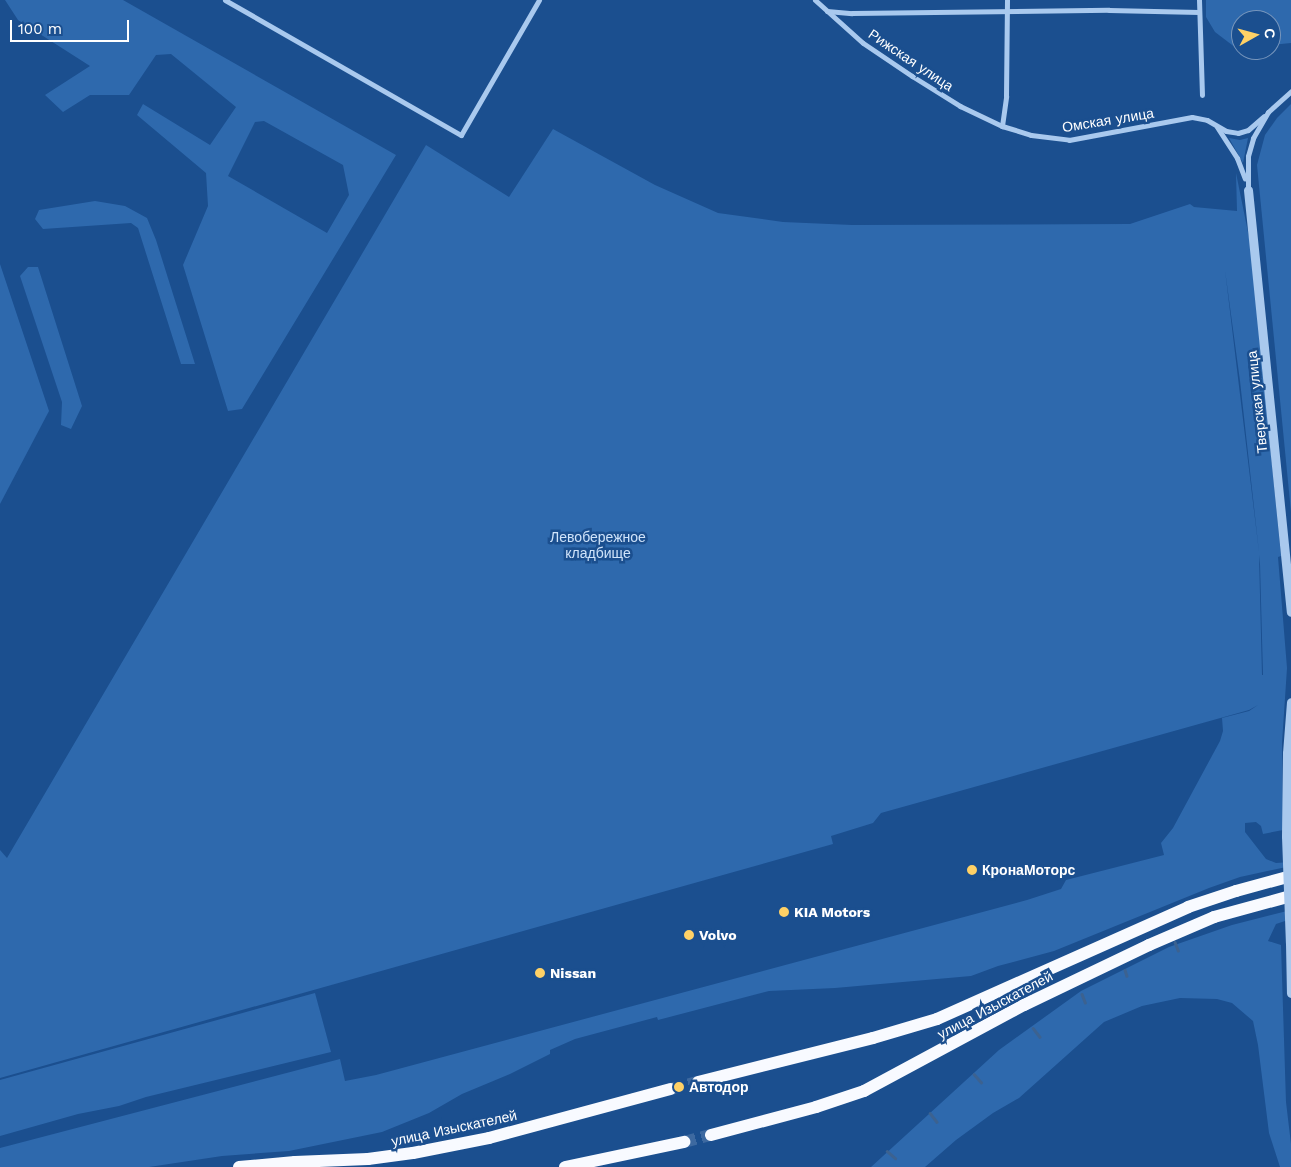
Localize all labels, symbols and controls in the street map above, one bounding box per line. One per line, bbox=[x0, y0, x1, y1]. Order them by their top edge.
scale bar bbox=[12, 10, 131, 42]
north arrow bbox=[1231, 10, 1281, 60]
text: 100 m bbox=[18, 20, 62, 38]
street label: Рижская улица bbox=[865, 25, 957, 95]
text: С bbox=[1261, 27, 1278, 39]
street label: Омская улица bbox=[1061, 104, 1155, 136]
street label: Тверская улица bbox=[1243, 350, 1271, 454]
park label: Левобережное кладбище bbox=[550, 529, 646, 562]
place label: КронаМоторс bbox=[982, 862, 1075, 878]
marker: КронаМоторс bbox=[966, 864, 978, 876]
place label: KIA Motors bbox=[794, 904, 871, 920]
marker: KIA Motors bbox=[778, 906, 790, 918]
place label: Volvo bbox=[699, 927, 737, 943]
marker: Volvo bbox=[683, 929, 695, 941]
place label: Nissan bbox=[550, 965, 596, 981]
marker: Nissan bbox=[534, 967, 546, 979]
street label: улица Изыскателей bbox=[935, 968, 1055, 1042]
place label: Автодор bbox=[689, 1079, 749, 1095]
marker: Автодор bbox=[673, 1081, 685, 1093]
street label: улица Изыскателей bbox=[390, 1106, 518, 1150]

